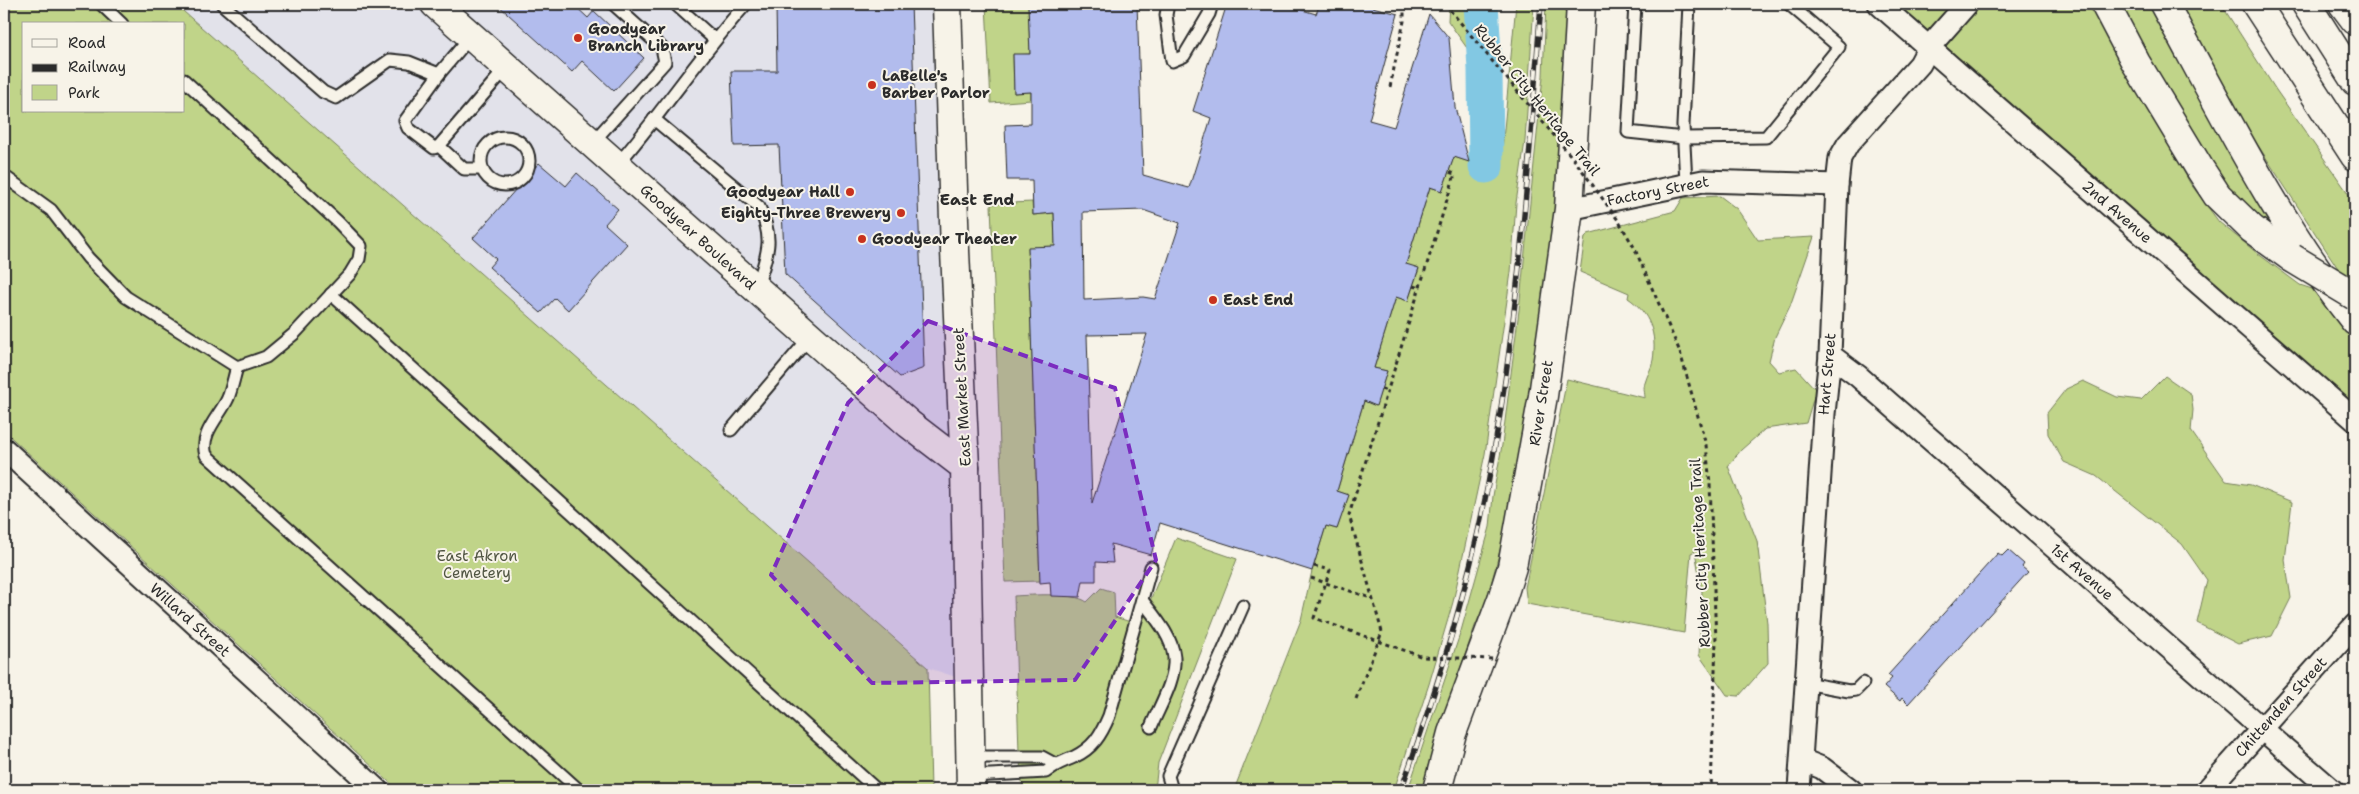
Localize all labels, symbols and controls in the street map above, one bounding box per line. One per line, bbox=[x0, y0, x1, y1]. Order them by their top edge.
place label: Goodyear Branch Library bbox=[588, 19, 704, 56]
street label: Rubber City Heritage Trail bbox=[1470, 20, 1605, 180]
legend bbox=[22, 22, 185, 112]
marker: Goodyear Branch Library bbox=[572, 32, 584, 44]
text: Road bbox=[68, 33, 106, 53]
text: Railway bbox=[68, 57, 126, 77]
place label: LaBelle's Barber Parlor bbox=[882, 66, 990, 103]
marker: LaBelle's Barber Parlor bbox=[866, 79, 878, 91]
text: Park bbox=[68, 83, 100, 103]
street label: Factory Street bbox=[1605, 171, 1711, 211]
street label: 2nd Avenue bbox=[2078, 176, 2156, 248]
street label: Goodyear Boulevard bbox=[636, 180, 760, 295]
place label: Goodyear Hall bbox=[726, 182, 840, 202]
marker: Goodyear Hall bbox=[844, 186, 856, 198]
district label: East End bbox=[939, 189, 1015, 210]
place label: Eighty-Three Brewery bbox=[721, 203, 891, 223]
marker: Eighty-Three Brewery bbox=[895, 207, 907, 219]
place label: Goodyear Theater bbox=[872, 229, 1017, 249]
marker: Goodyear Theater bbox=[856, 233, 868, 245]
place label: East End bbox=[1223, 290, 1293, 310]
marker: East End bbox=[1207, 294, 1219, 306]
street label: East Market Street bbox=[948, 327, 976, 467]
street label: Hart Street bbox=[1813, 332, 1841, 416]
street label: River Street bbox=[1524, 359, 1558, 447]
street label: Rubber City Heritage Trail bbox=[1685, 457, 1715, 648]
street label: 1st Avenue bbox=[2046, 539, 2118, 605]
park label: East Akron Cemetery bbox=[437, 546, 517, 583]
street label: Willard Street bbox=[146, 579, 234, 661]
street label: Chittenden Street bbox=[2231, 653, 2331, 761]

